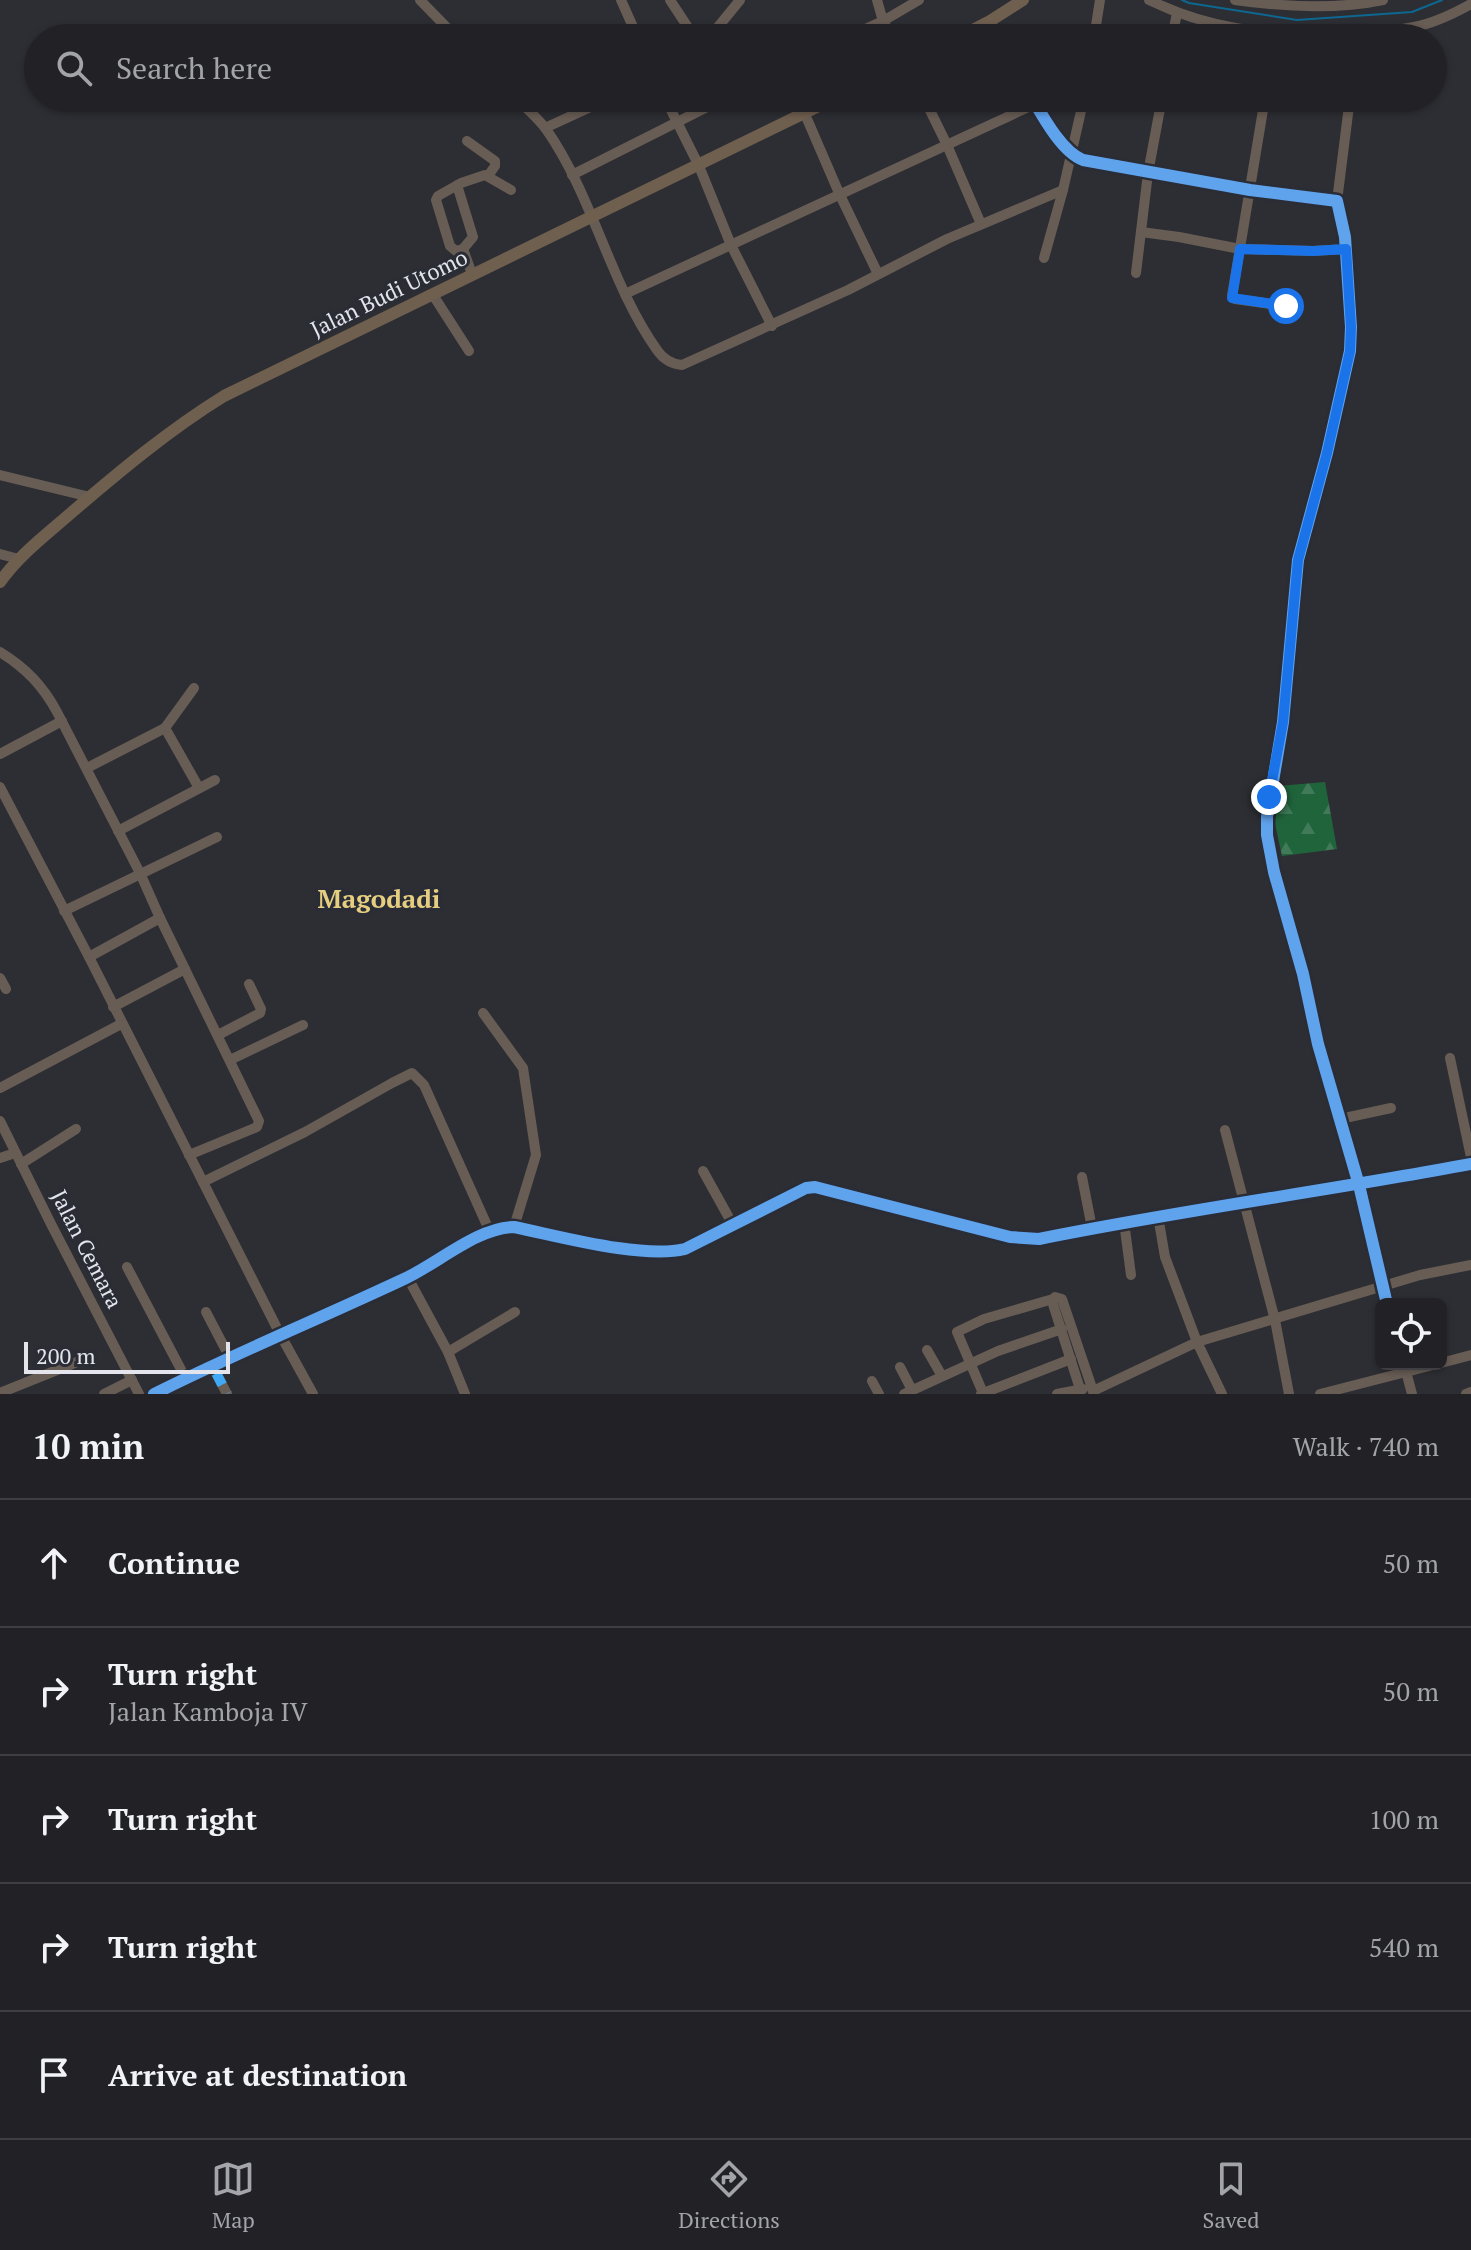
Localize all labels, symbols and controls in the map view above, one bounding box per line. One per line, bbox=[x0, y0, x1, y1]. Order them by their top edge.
search box bbox=[24, 24, 1447, 112]
icon: search bbox=[52, 46, 96, 90]
text: Search here bbox=[116, 48, 272, 88]
street label: Jalan Budi Utomo bbox=[305, 242, 472, 343]
route start bbox=[1268, 288, 1304, 324]
route end bbox=[1251, 779, 1287, 815]
district label: Magodadi bbox=[317, 881, 441, 915]
street label: Jalan Cemara bbox=[45, 1185, 130, 1313]
map controls bbox=[1375, 1298, 1447, 1370]
button: locate bbox=[1375, 1298, 1447, 1370]
scale bar bbox=[24, 1338, 230, 1374]
text: 200 m bbox=[36, 1341, 96, 1370]
text: 10 min bbox=[32, 1424, 144, 1469]
text: Walk · 740 m bbox=[1293, 1429, 1439, 1463]
icon: ahead bbox=[32, 1541, 76, 1585]
text: Continue bbox=[108, 1543, 240, 1583]
text: 50 m bbox=[1383, 1546, 1439, 1580]
text: Turn right bbox=[108, 1654, 257, 1694]
icon: right bbox=[32, 1669, 76, 1713]
text: 50 m bbox=[1383, 1674, 1439, 1708]
text: Jalan Kamboja IV bbox=[108, 1694, 308, 1728]
icon: right bbox=[32, 1797, 76, 1841]
text: Turn right bbox=[108, 1799, 257, 1839]
text: 100 m bbox=[1369, 1802, 1439, 1836]
icon: right bbox=[32, 1925, 76, 1969]
text: Turn right bbox=[108, 1927, 257, 1967]
text: 540 m bbox=[1369, 1930, 1439, 1964]
icon: arrive bbox=[32, 2053, 76, 2097]
text: Arrive at destination bbox=[108, 2055, 407, 2095]
tab: Map bbox=[211, 2157, 255, 2234]
tab: Directions bbox=[678, 2157, 780, 2234]
tab: Saved bbox=[1203, 2157, 1260, 2234]

